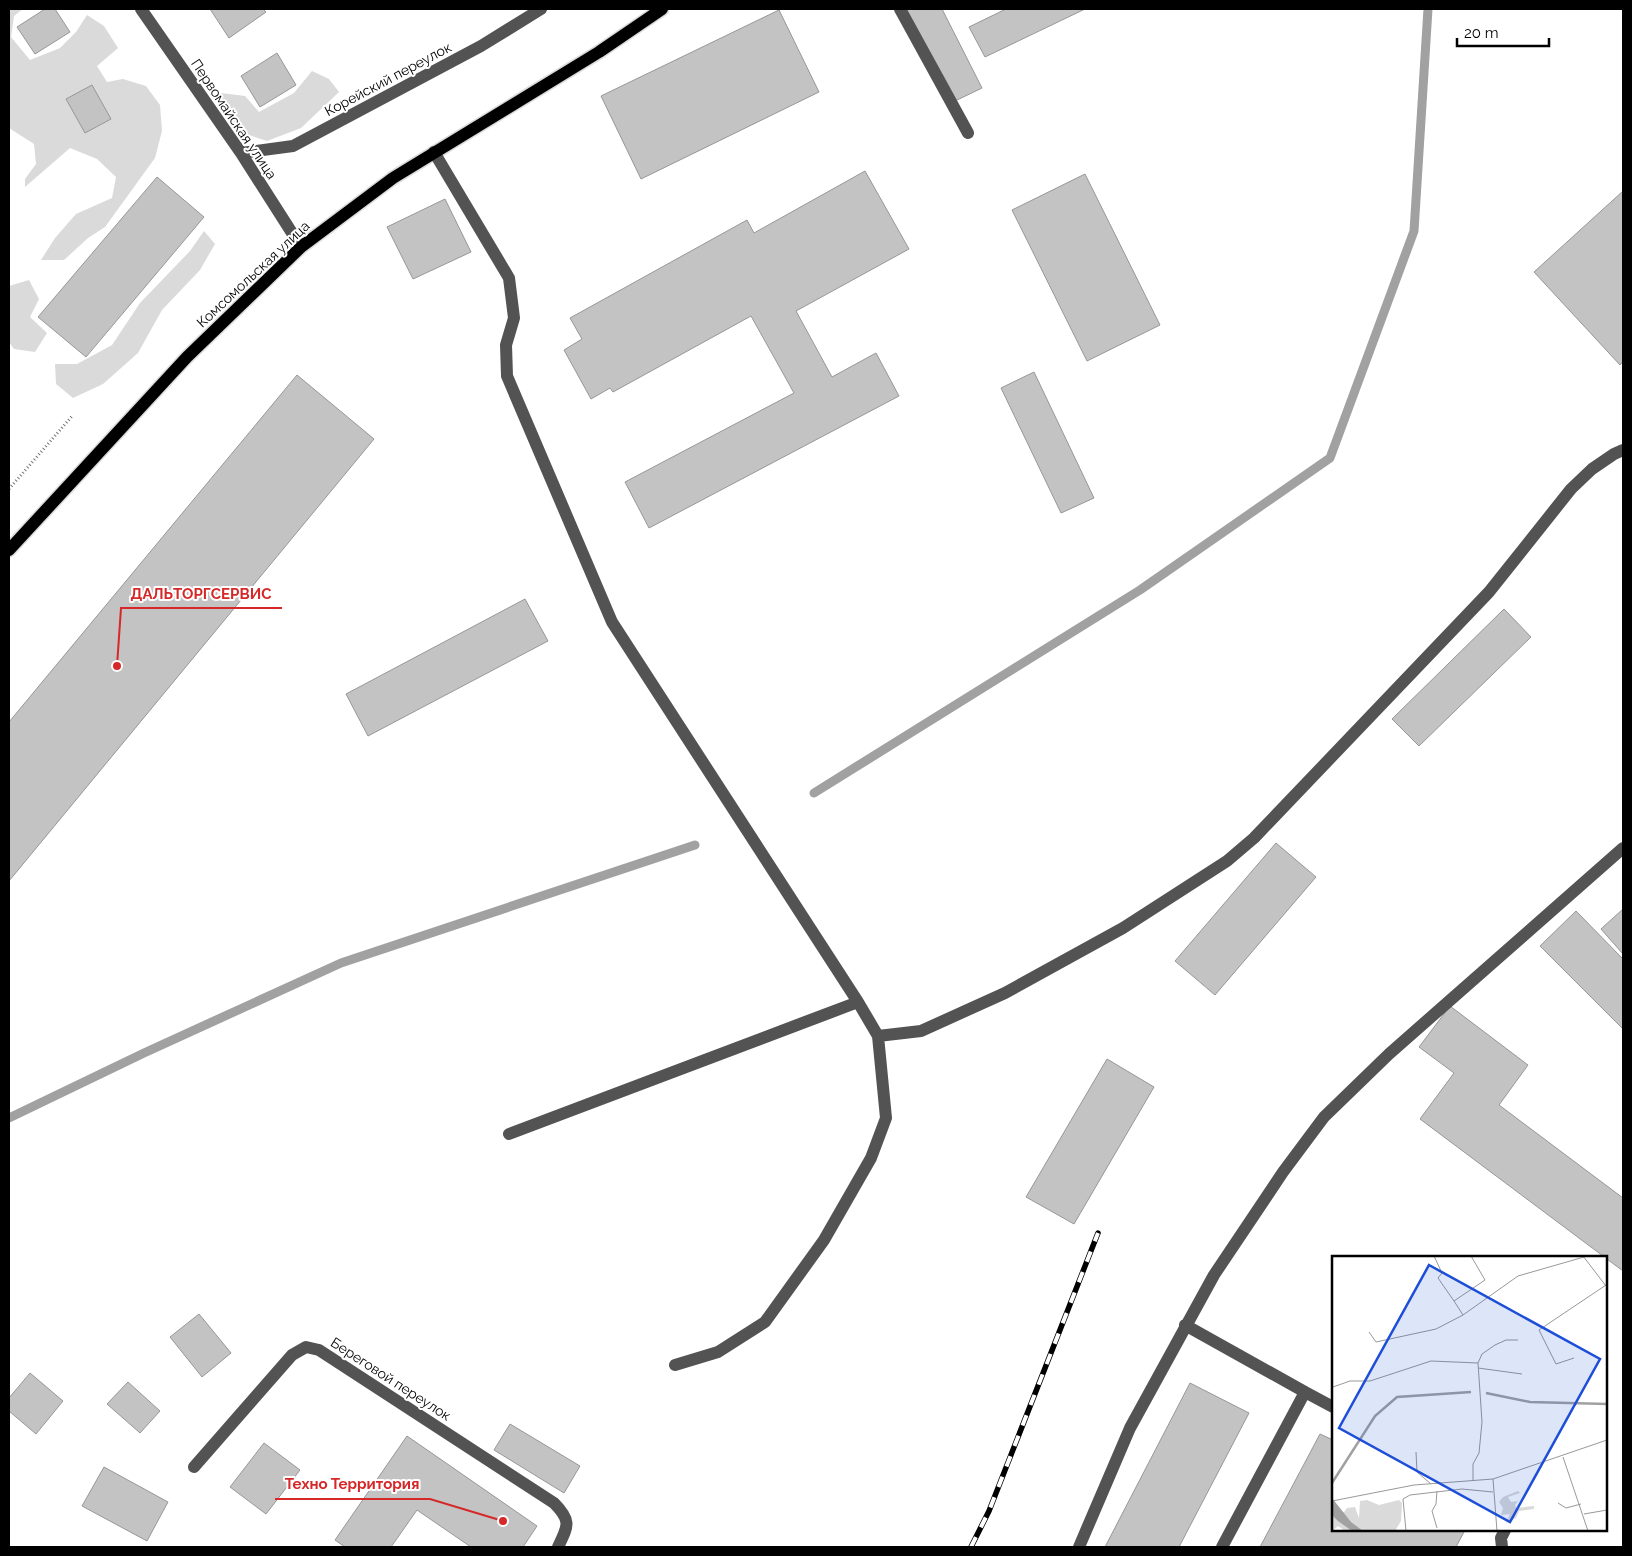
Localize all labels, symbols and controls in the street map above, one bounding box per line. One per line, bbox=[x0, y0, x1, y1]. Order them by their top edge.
scale bar bbox=[1457, 15, 1550, 47]
text: 20 m bbox=[1464, 24, 1499, 42]
street label: Корейский переулок bbox=[322, 39, 454, 119]
street label: Первомайская улица bbox=[188, 56, 280, 182]
street label: Комсомольская улица bbox=[193, 218, 313, 330]
callout: ДАЛЬТОРГСЕРВИС bbox=[121, 578, 282, 608]
text: ДАЛЬТОРГСЕРВИС bbox=[131, 585, 271, 603]
inset map bbox=[1332, 1256, 1607, 1531]
street label: Береговой переулок bbox=[328, 1334, 454, 1424]
callout: Техно Территория bbox=[275, 1469, 430, 1499]
text: Техно Территория bbox=[285, 1475, 419, 1493]

